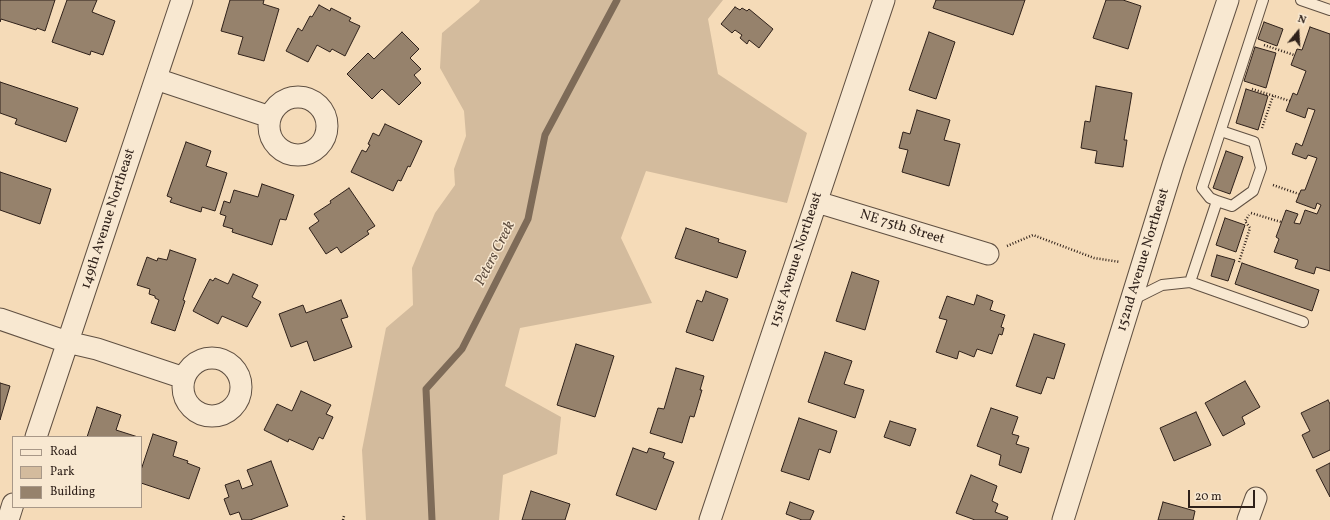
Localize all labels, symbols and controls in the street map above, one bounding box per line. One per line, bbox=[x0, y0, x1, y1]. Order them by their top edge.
north arrow bbox=[1278, 12, 1318, 52]
text: N bbox=[1296, 12, 1308, 28]
street label: 149th Avenue Northeast bbox=[78, 147, 140, 291]
street label: 152nd Avenue Northeast bbox=[1114, 186, 1174, 334]
street label: 151st Avenue Northeast bbox=[767, 190, 827, 330]
street label: NE 75th Street bbox=[858, 207, 946, 249]
water label: Peters Creek bbox=[472, 219, 520, 289]
legend bbox=[12, 436, 142, 508]
text: Road bbox=[50, 444, 77, 460]
text: Park bbox=[50, 464, 75, 480]
scale bar bbox=[1190, 482, 1257, 508]
text: Building bbox=[50, 484, 95, 500]
text: 20 m bbox=[1195, 489, 1222, 505]

